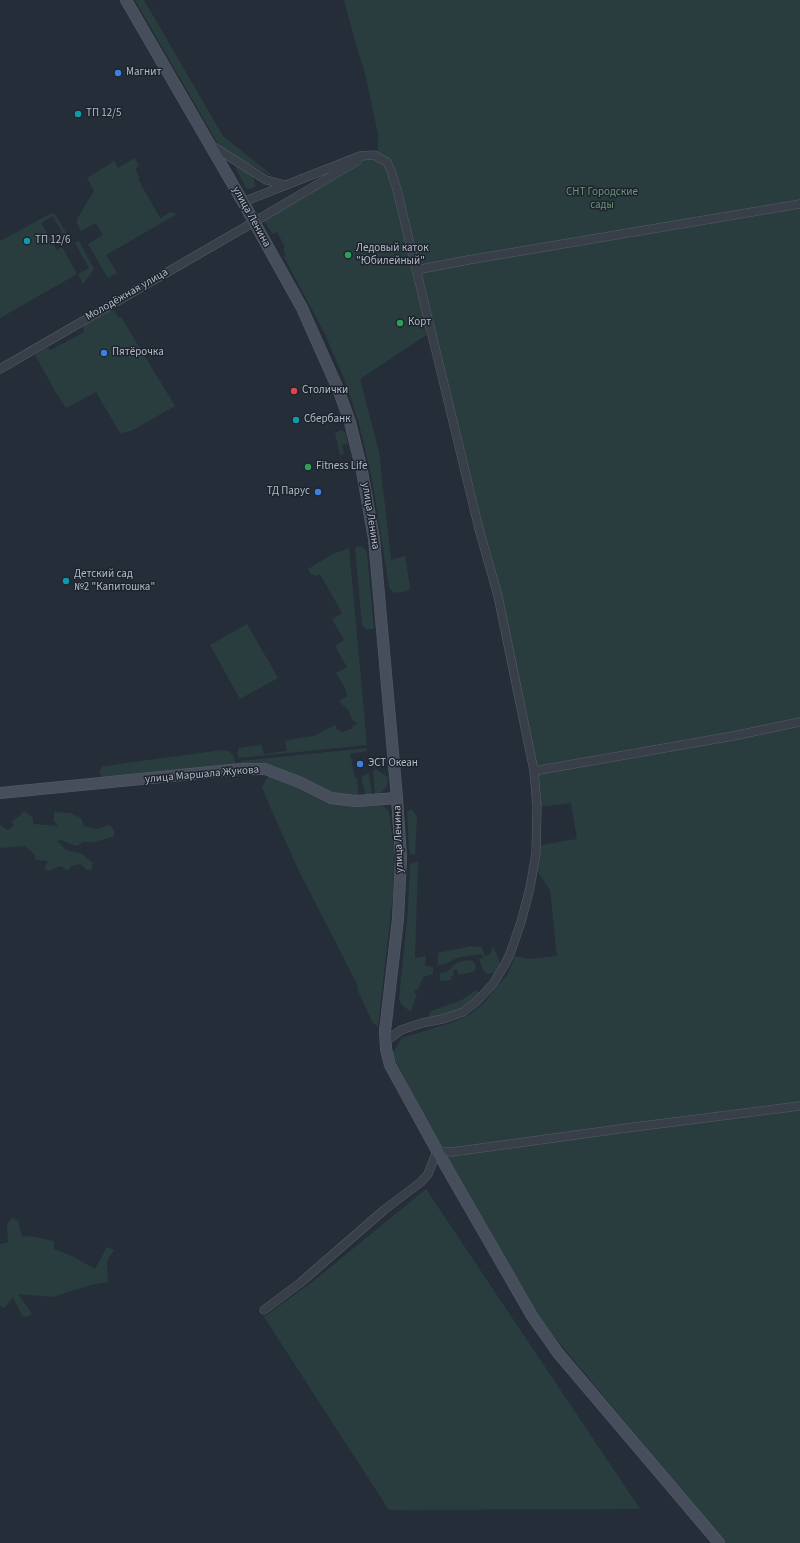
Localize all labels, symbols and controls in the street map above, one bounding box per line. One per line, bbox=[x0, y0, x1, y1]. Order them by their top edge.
place label: Магнит bbox=[126, 66, 162, 80]
marker: Магнит bbox=[113, 68, 123, 78]
place label: ТП 12/5 bbox=[86, 107, 121, 121]
marker: ТП 12/5 bbox=[73, 109, 83, 119]
street label: улица Ленина bbox=[229, 184, 273, 250]
park label: СНТ Городские сады bbox=[566, 186, 638, 212]
place label: ТП 12/6 bbox=[35, 234, 70, 248]
marker: ТП 12/6 bbox=[22, 236, 32, 246]
place label: Ледовый каток "Юбилейный" bbox=[356, 242, 429, 268]
marker: Ледовый каток "Юбилейный" bbox=[343, 250, 353, 260]
street label: Молодёжная улица bbox=[83, 266, 171, 324]
place label: Корт bbox=[408, 316, 431, 330]
marker: Корт bbox=[395, 318, 405, 328]
place label: Пятёрочка bbox=[112, 346, 164, 360]
marker: Пятёрочка bbox=[99, 348, 109, 358]
place label: Столички bbox=[302, 384, 348, 398]
marker: Столички bbox=[289, 386, 299, 396]
place label: Сбербанк bbox=[304, 413, 351, 427]
marker: Сбербанк bbox=[291, 415, 301, 425]
place label: Fitness Life bbox=[316, 460, 367, 474]
marker: Fitness Life bbox=[303, 462, 313, 472]
street label: улица Ленина bbox=[358, 482, 382, 550]
place label: ТД Парус bbox=[267, 485, 310, 499]
marker: ТД Парус bbox=[313, 487, 323, 497]
place label: Детский сад №2 "Капитошка" bbox=[74, 568, 155, 594]
marker: Детский сад №2 "Капитошка" bbox=[61, 576, 71, 586]
place label: ЭСТ Океан bbox=[368, 757, 418, 771]
marker: ЭСТ Океан bbox=[355, 759, 365, 769]
street label: улица Маршала Жукова bbox=[144, 763, 260, 787]
street label: улица Ленина bbox=[391, 805, 407, 873]

